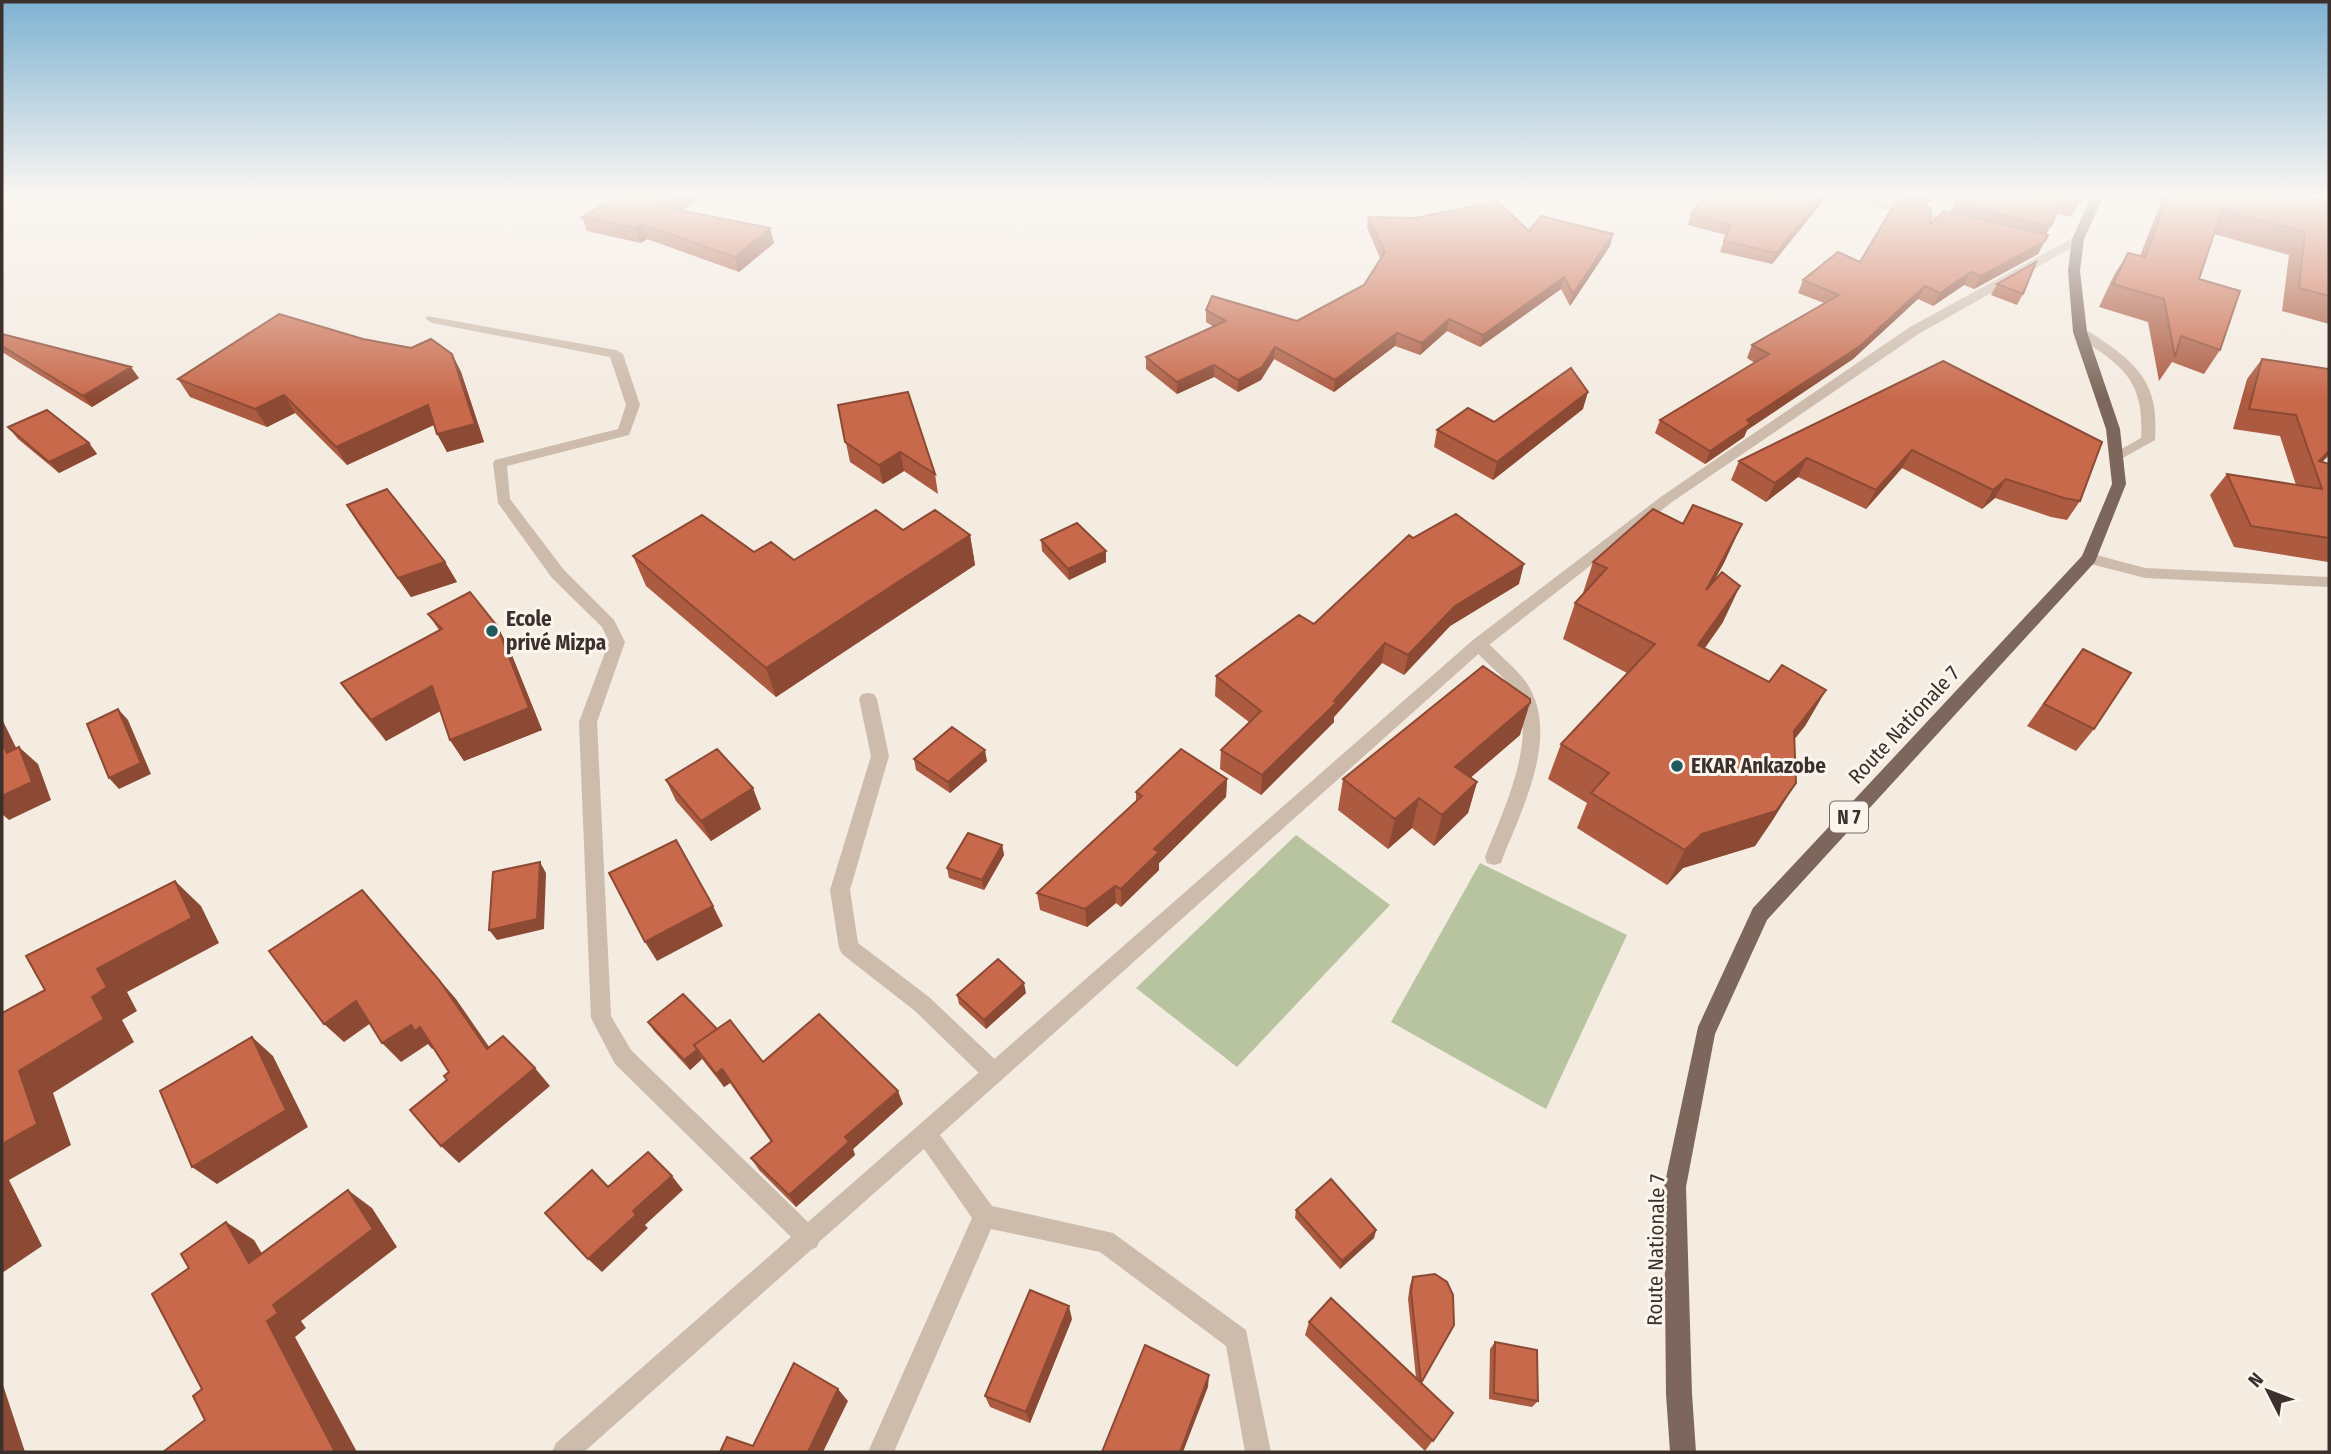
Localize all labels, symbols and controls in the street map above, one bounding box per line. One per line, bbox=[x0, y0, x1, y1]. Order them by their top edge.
place label: Ecole privé Mizpa bbox=[506, 606, 606, 656]
marker: Ecole privé Mizpa bbox=[484, 623, 500, 639]
street label: Route Nationale 7 bbox=[1843, 661, 1965, 789]
place label: EKAR Ankazobe bbox=[1691, 753, 1826, 779]
marker: EKAR Ankazobe bbox=[1669, 758, 1685, 774]
road number: N 7 bbox=[1830, 802, 1868, 832]
street label: Route Nationale 7 bbox=[1642, 1174, 1670, 1326]
north arrow bbox=[2233, 1356, 2303, 1426]
text: N bbox=[2243, 1368, 2268, 1392]

